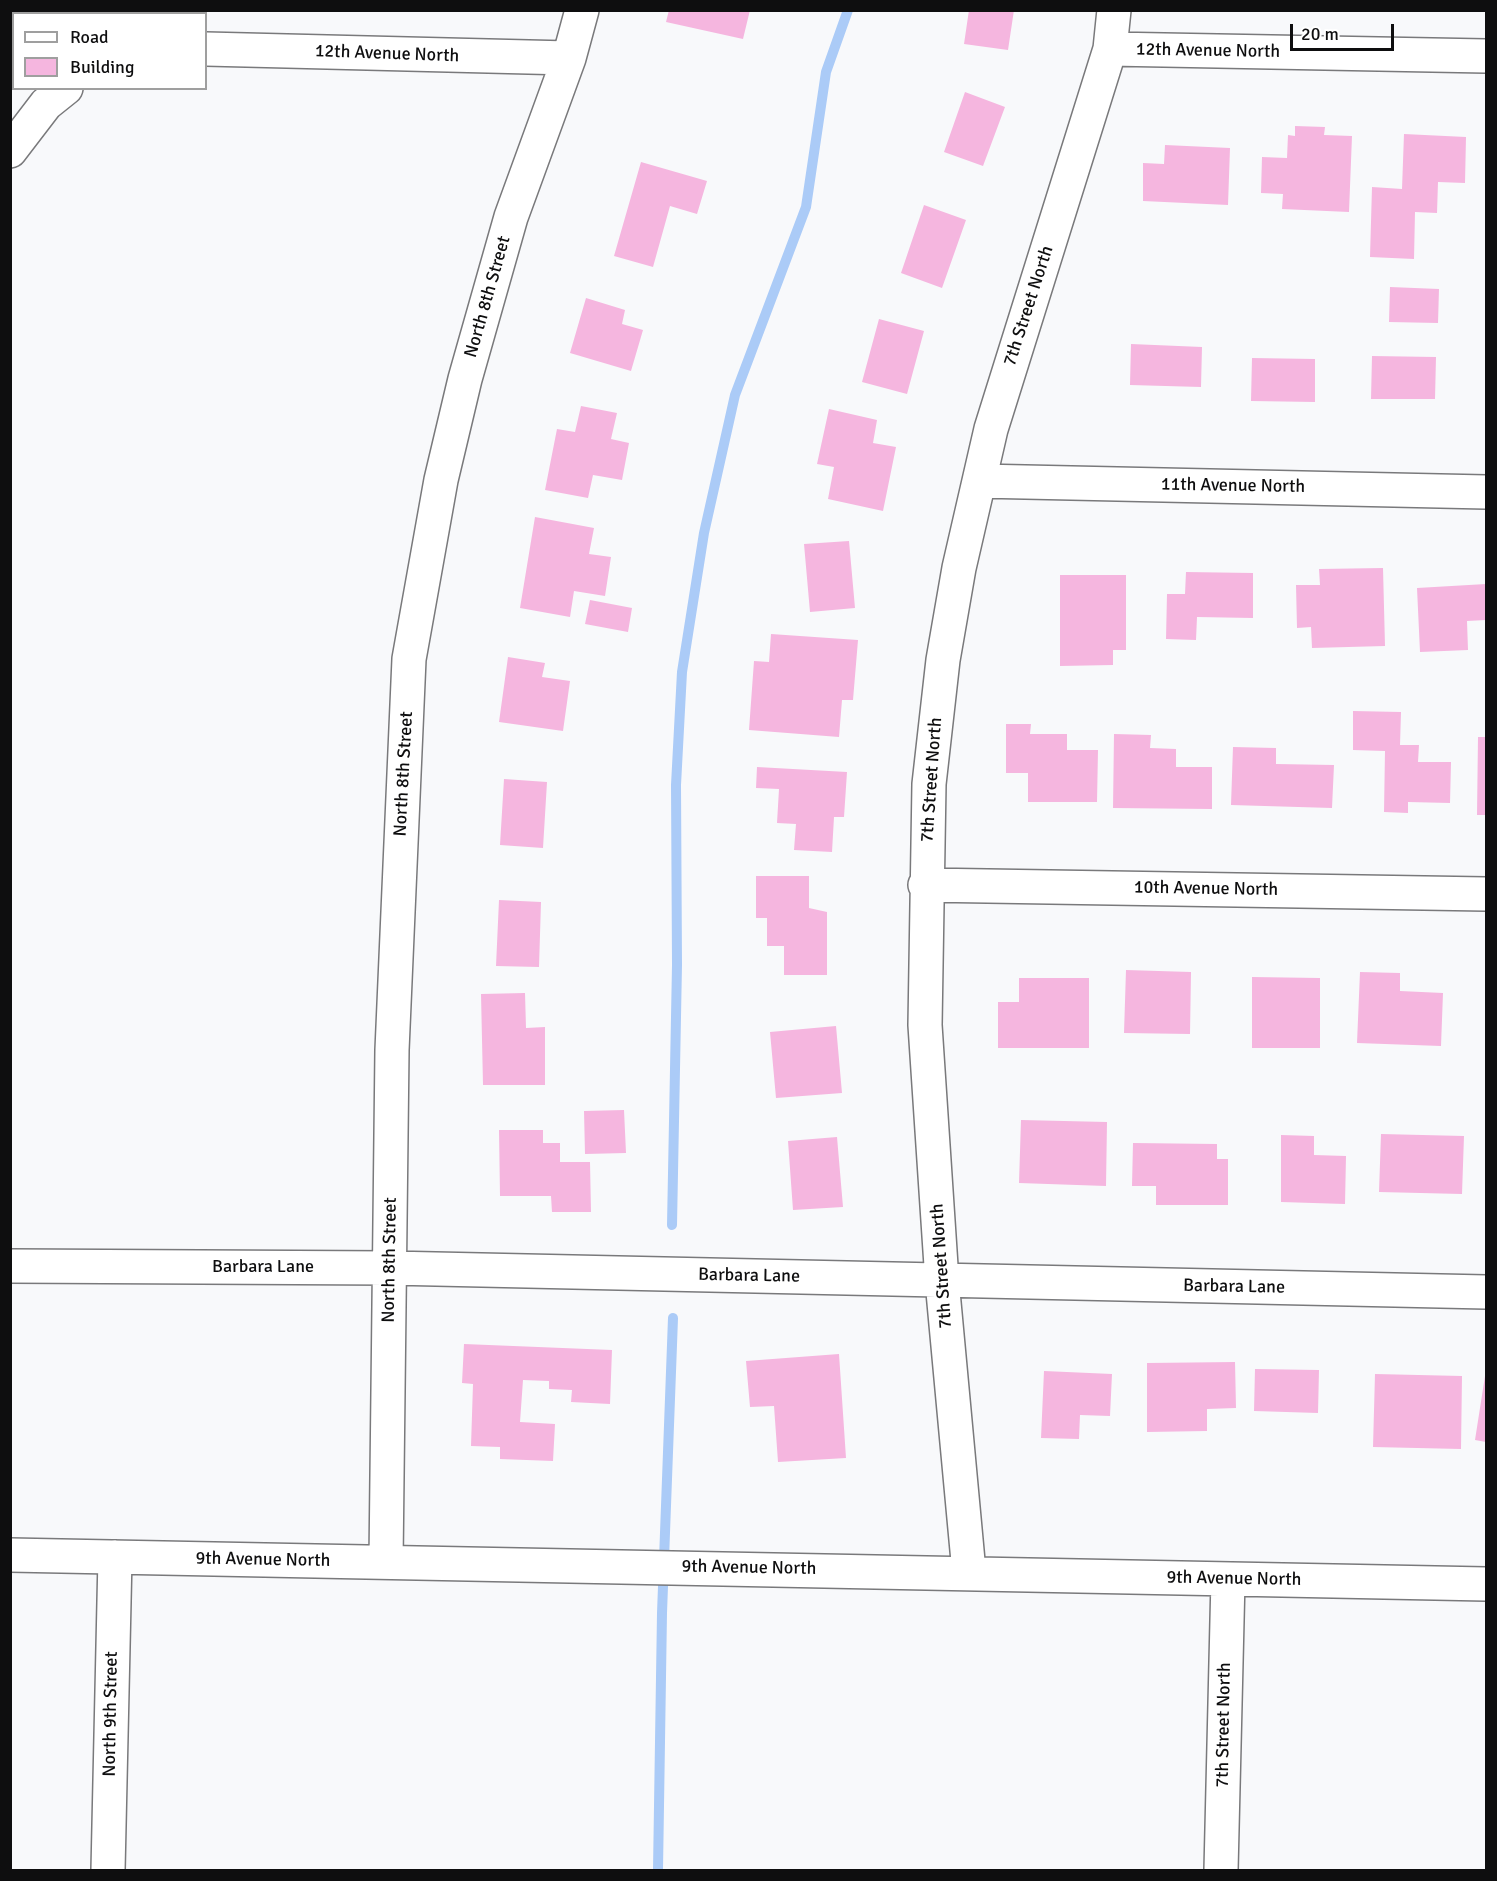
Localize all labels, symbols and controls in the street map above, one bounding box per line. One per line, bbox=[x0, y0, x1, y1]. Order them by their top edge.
legend bbox=[12, 12, 207, 90]
scale bar bbox=[1293, 12, 1396, 50]
text: 20 m bbox=[1301, 23, 1339, 45]
text: Road bbox=[70, 26, 109, 48]
street label: 12th Avenue North bbox=[1136, 39, 1280, 63]
street label: 12th Avenue North bbox=[314, 41, 460, 67]
text: Building bbox=[70, 56, 134, 78]
street label: North 8th Street bbox=[460, 234, 516, 360]
street label: 7th Street North bbox=[999, 243, 1059, 369]
street label: 11th Avenue North bbox=[1161, 474, 1305, 498]
street label: North 8th Street bbox=[390, 711, 418, 837]
street label: 7th Street North bbox=[917, 717, 947, 843]
street label: 10th Avenue North bbox=[1134, 877, 1278, 901]
street label: North 8th Street bbox=[378, 1197, 402, 1323]
street label: 7th Street North bbox=[927, 1203, 957, 1329]
street label: Barbara Lane bbox=[212, 1256, 314, 1278]
street label: Barbara Lane bbox=[698, 1264, 800, 1288]
street label: Barbara Lane bbox=[1183, 1275, 1285, 1299]
street label: 9th Avenue North bbox=[195, 1548, 331, 1572]
street label: 9th Avenue North bbox=[681, 1556, 817, 1580]
street label: 9th Avenue North bbox=[1166, 1567, 1302, 1591]
street label: North 9th Street bbox=[99, 1651, 123, 1777]
street label: 7th Street North bbox=[1212, 1662, 1236, 1788]

